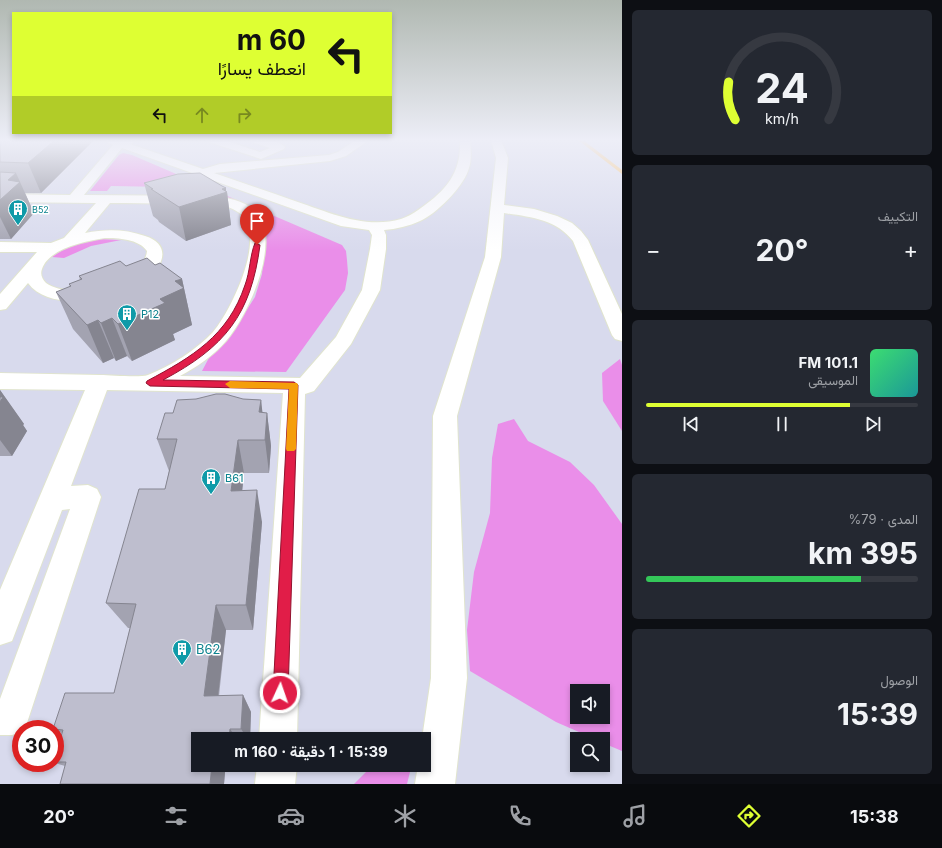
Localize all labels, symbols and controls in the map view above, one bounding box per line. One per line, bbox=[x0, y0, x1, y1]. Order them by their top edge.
text: 60 m bbox=[237, 23, 306, 57]
icon: left bbox=[320, 28, 372, 80]
text: انعطف يسارًا bbox=[218, 58, 306, 79]
text: 24 bbox=[755, 63, 809, 113]
icon: left bbox=[149, 104, 171, 126]
icon: ahead bbox=[191, 104, 213, 126]
icon: right bbox=[233, 104, 255, 126]
text: km/h bbox=[765, 110, 799, 127]
building icon: B52 bbox=[7, 198, 29, 226]
place label: B52 bbox=[32, 204, 49, 215]
pin bbox=[240, 204, 274, 245]
text: التكييف bbox=[878, 208, 918, 224]
icon: arrive bbox=[246, 210, 268, 232]
text: 20° bbox=[756, 232, 808, 268]
text: − bbox=[646, 237, 661, 263]
text: + bbox=[903, 237, 918, 263]
building icon: P12 bbox=[116, 303, 138, 331]
place label: P12 bbox=[141, 307, 159, 321]
text: 101.1 FM bbox=[798, 353, 858, 372]
text: الموسيقى bbox=[808, 372, 858, 388]
icon: previous bbox=[680, 413, 702, 435]
icon: pause bbox=[771, 413, 793, 435]
icon: next bbox=[862, 413, 884, 435]
building icon: B61 bbox=[200, 467, 222, 495]
place label: B61 bbox=[225, 471, 244, 485]
text: المدى · 79% bbox=[849, 511, 918, 527]
text: 395 km bbox=[808, 535, 918, 571]
building icon: B62 bbox=[171, 638, 193, 666]
place label: B62 bbox=[196, 641, 221, 657]
position arrow bbox=[259, 672, 301, 714]
text: الوصول bbox=[880, 672, 918, 688]
map controls bbox=[570, 684, 610, 772]
button: sound bbox=[570, 684, 610, 724]
text: 15:39 bbox=[837, 696, 918, 732]
speed limit sign: 30 bbox=[12, 720, 64, 772]
button: search bbox=[570, 732, 610, 772]
text: 15:39 · 1 دقيقة · 160 m bbox=[234, 742, 388, 761]
icon: filters bbox=[162, 802, 190, 830]
icon: car bbox=[277, 802, 305, 830]
icon: climate bbox=[391, 802, 419, 830]
icon: phone bbox=[506, 802, 534, 830]
icon: music bbox=[621, 802, 649, 830]
icon: directions bbox=[735, 802, 763, 830]
text: 20° bbox=[43, 806, 75, 827]
text: 15:38 bbox=[850, 806, 899, 827]

